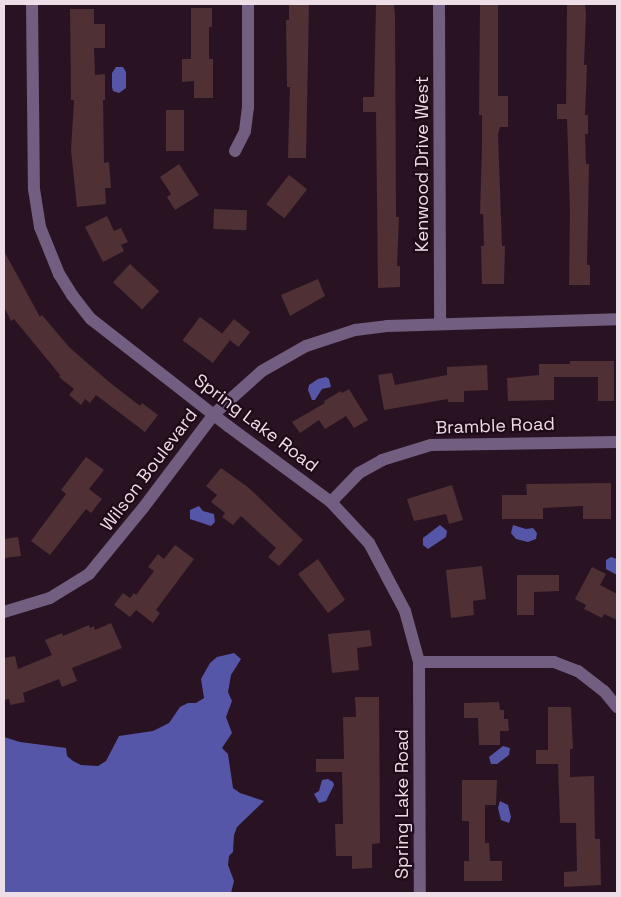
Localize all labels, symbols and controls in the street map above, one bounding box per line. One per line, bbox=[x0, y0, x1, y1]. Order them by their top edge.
street label: Kenwood Drive West bbox=[411, 76, 433, 252]
street label: Spring Lake Road bbox=[190, 369, 322, 477]
street label: Wilson Boulevard bbox=[96, 405, 202, 535]
street label: Bramble Road bbox=[435, 413, 555, 439]
street label: Spring Lake Road bbox=[391, 729, 413, 879]

